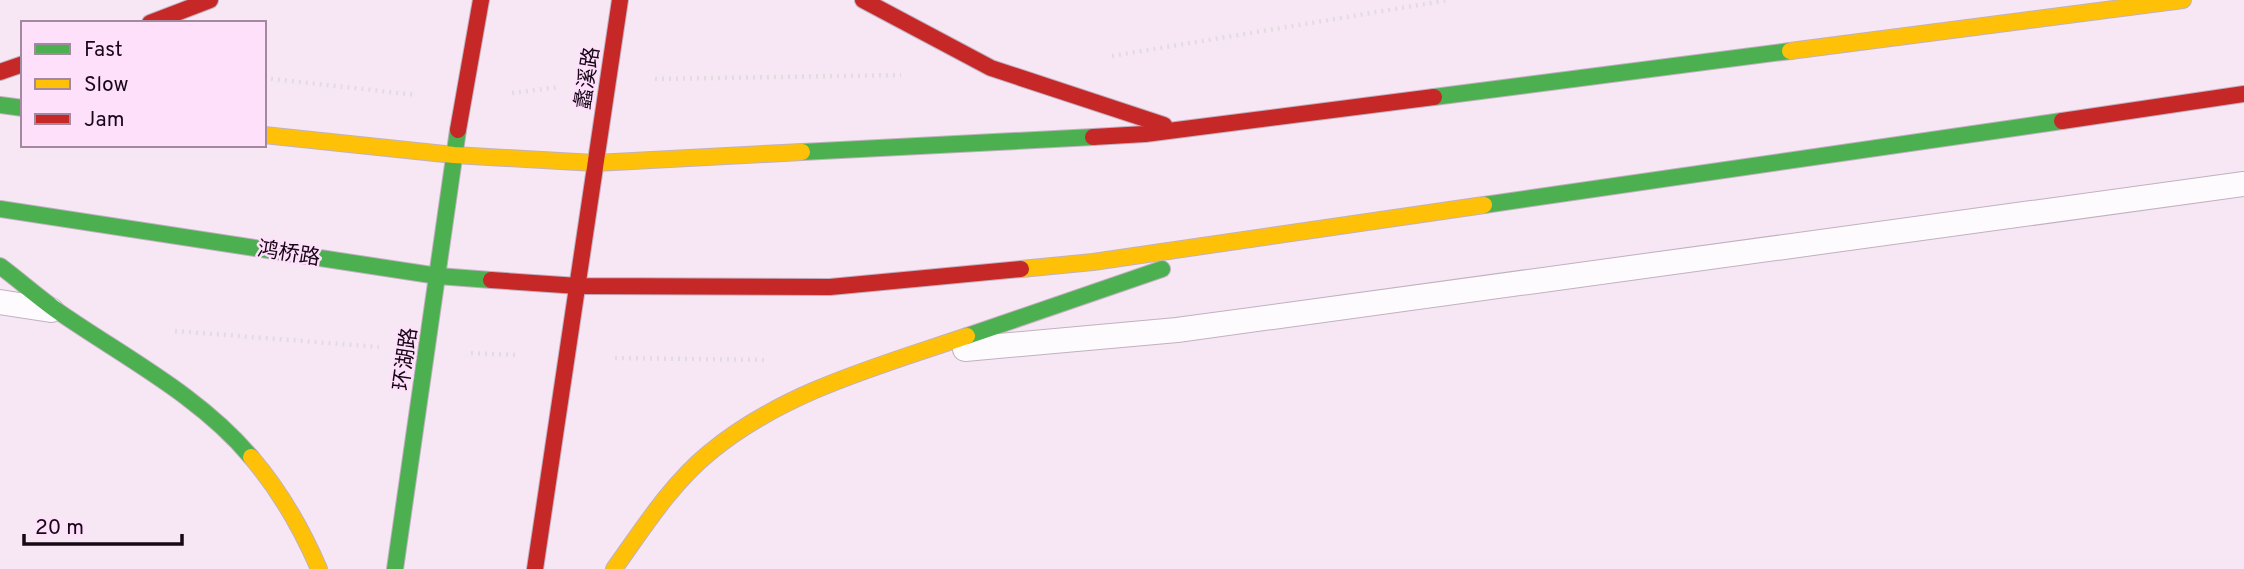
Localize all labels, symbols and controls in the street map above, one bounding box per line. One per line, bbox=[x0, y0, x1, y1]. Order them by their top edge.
legend bbox=[21, 21, 266, 147]
text: Fast bbox=[84, 37, 123, 64]
street label: 蠡溪路 bbox=[570, 45, 607, 111]
text: Slow bbox=[84, 72, 129, 99]
text: Jam bbox=[84, 107, 125, 134]
street label: 鸿桥路 bbox=[256, 236, 322, 273]
street label: 环湖路 bbox=[389, 326, 424, 392]
scale bar bbox=[24, 503, 182, 546]
text: 20 m bbox=[35, 515, 84, 542]

